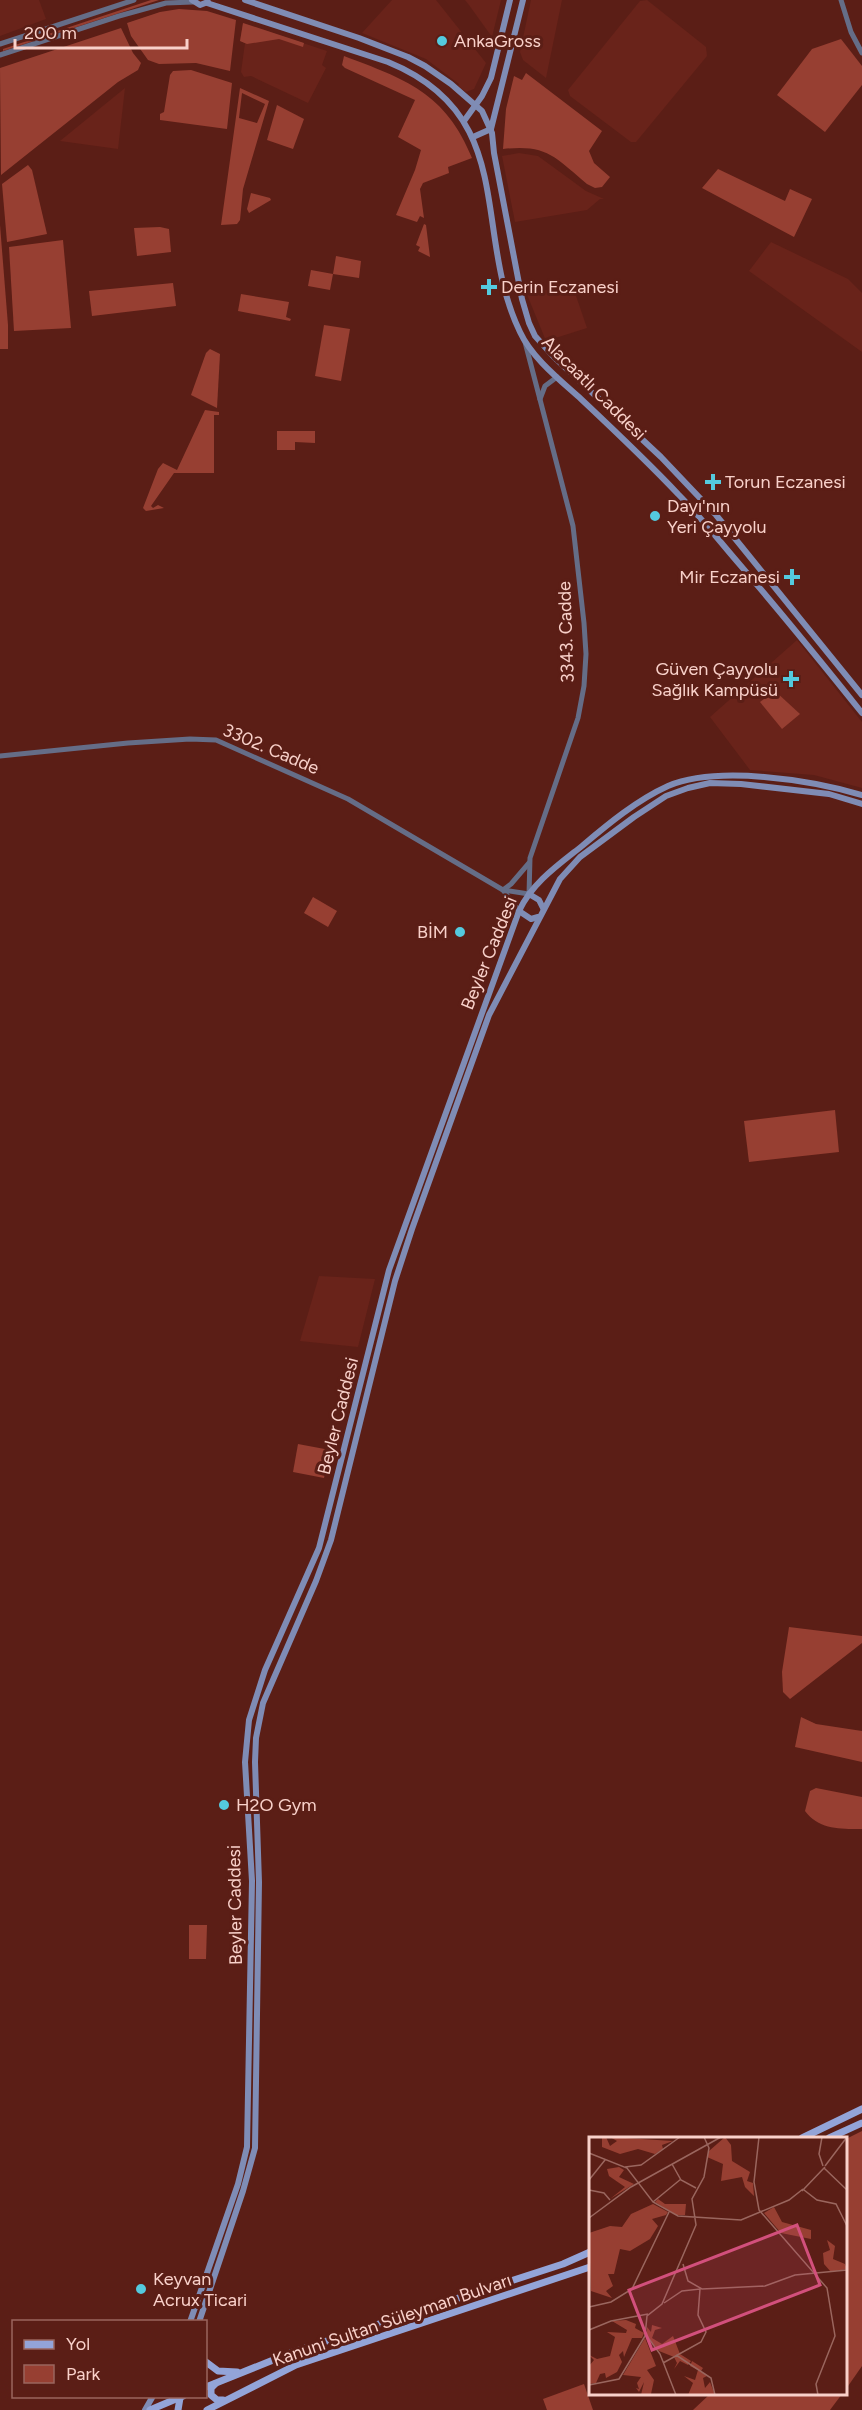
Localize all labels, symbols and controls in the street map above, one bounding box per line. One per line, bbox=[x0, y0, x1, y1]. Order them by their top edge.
scale bar bbox=[15, 12, 188, 50]
text: 200 m bbox=[24, 22, 77, 44]
place label: AnkaGross bbox=[454, 30, 541, 52]
marker: AnkaGross bbox=[435, 34, 449, 48]
place label: Derin Eczanesi bbox=[501, 276, 619, 298]
marker: Derin Eczanesi bbox=[482, 280, 496, 294]
street label: Alacaatlı Caddesi bbox=[537, 331, 651, 445]
place label: Torun Eczanesi bbox=[725, 471, 846, 493]
marker: Torun Eczanesi bbox=[706, 475, 720, 489]
place label: Dayı'nın Yeri Çayyolu bbox=[667, 495, 767, 538]
marker: Dayı'nın Yeri Çayyolu bbox=[648, 509, 662, 523]
place label: Mir Eczanesi bbox=[679, 566, 780, 588]
marker: Mir Eczanesi bbox=[785, 570, 799, 584]
street label: 3343. Cadde bbox=[553, 581, 579, 683]
place label: Güven Çayyolu Sağlık Kampüsü bbox=[651, 658, 778, 701]
marker: Güven Çayyolu Sağlık Kampüsü bbox=[782, 670, 800, 688]
street label: 3302. Cadde bbox=[220, 719, 323, 779]
street label: Beyler Caddesi bbox=[456, 893, 522, 1013]
place label: BİM bbox=[417, 921, 448, 943]
marker: BİM bbox=[453, 925, 467, 939]
street label: Beyler Caddesi bbox=[313, 1355, 363, 1477]
place label: H2O Gym bbox=[236, 1794, 316, 1816]
marker: H2O Gym bbox=[217, 1798, 231, 1812]
street label: Beyler Caddesi bbox=[223, 1845, 247, 1965]
inset map bbox=[589, 2137, 847, 2395]
place label: Keyvan Acrux Ticari bbox=[153, 2268, 247, 2311]
street label: Kanuni Sultan Süleyman Bulvarı bbox=[270, 2269, 514, 2371]
marker: Keyvan Acrux Ticari bbox=[134, 2282, 148, 2296]
legend bbox=[12, 2320, 207, 2398]
text: Yol bbox=[66, 2333, 90, 2355]
text: Park bbox=[66, 2363, 101, 2385]

